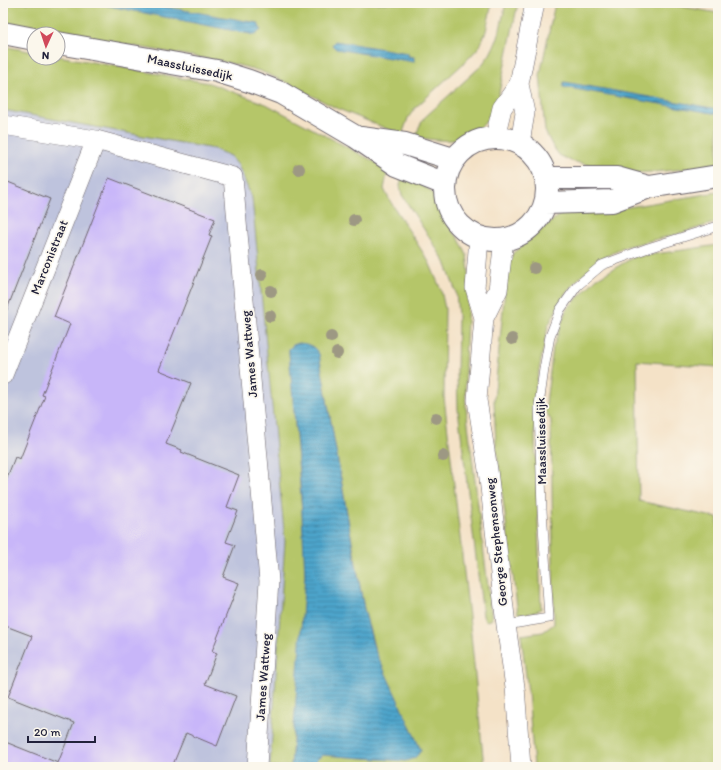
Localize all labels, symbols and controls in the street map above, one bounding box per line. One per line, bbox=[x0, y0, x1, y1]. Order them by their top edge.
north arrow bbox=[26, 26, 66, 66]
text: N bbox=[41, 49, 50, 62]
street label: Maassluissedijk bbox=[146, 51, 235, 83]
street label: Marconistraat bbox=[27, 217, 71, 297]
street label: James Wattweg bbox=[238, 309, 260, 398]
street label: Maassluissedijk bbox=[533, 397, 549, 485]
street label: George Stephensonweg bbox=[482, 477, 510, 607]
street label: James Wattweg bbox=[252, 633, 274, 721]
scale bar bbox=[28, 718, 95, 744]
text: 20 m bbox=[34, 725, 61, 739]

